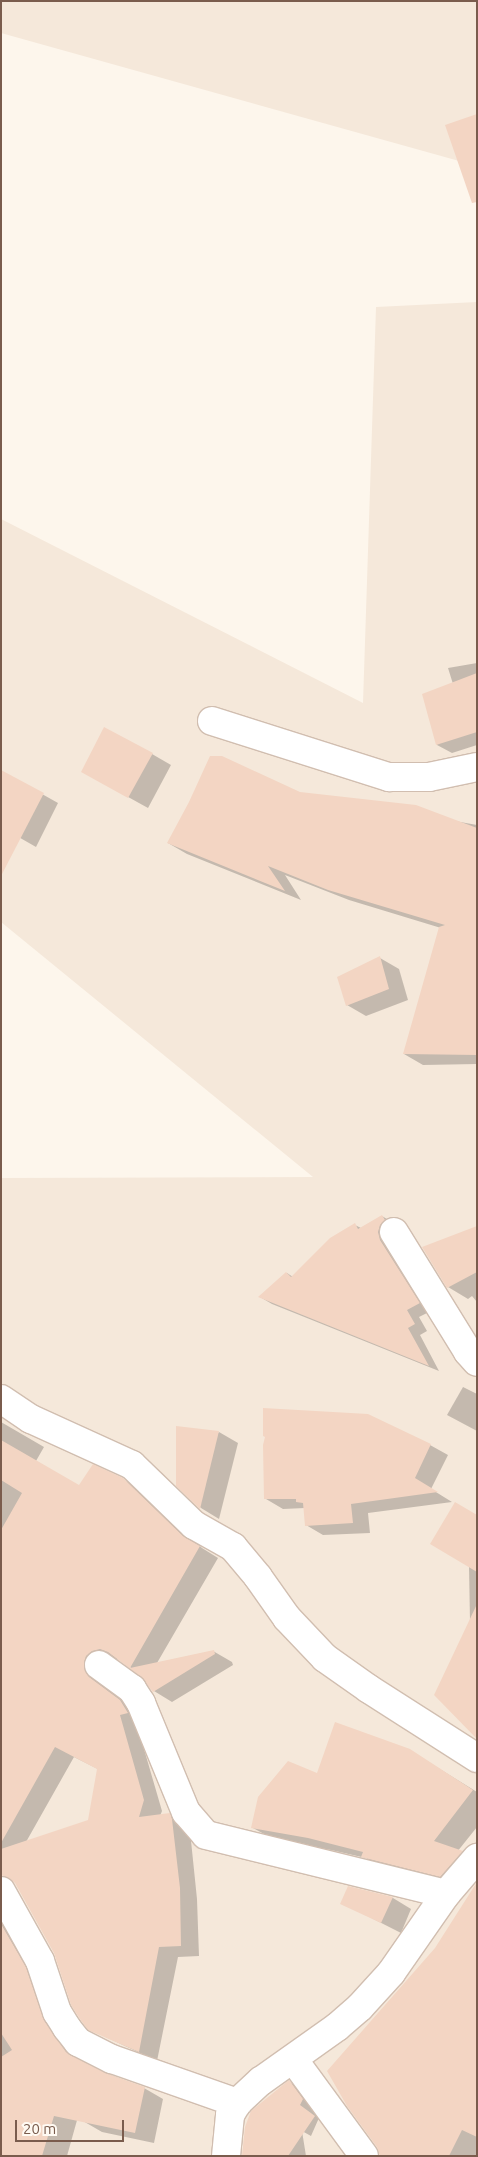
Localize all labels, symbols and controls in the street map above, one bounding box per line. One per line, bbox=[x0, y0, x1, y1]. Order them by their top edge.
scale bar bbox=[18, 2110, 126, 2142]
text: 20 m bbox=[23, 2120, 56, 2137]

